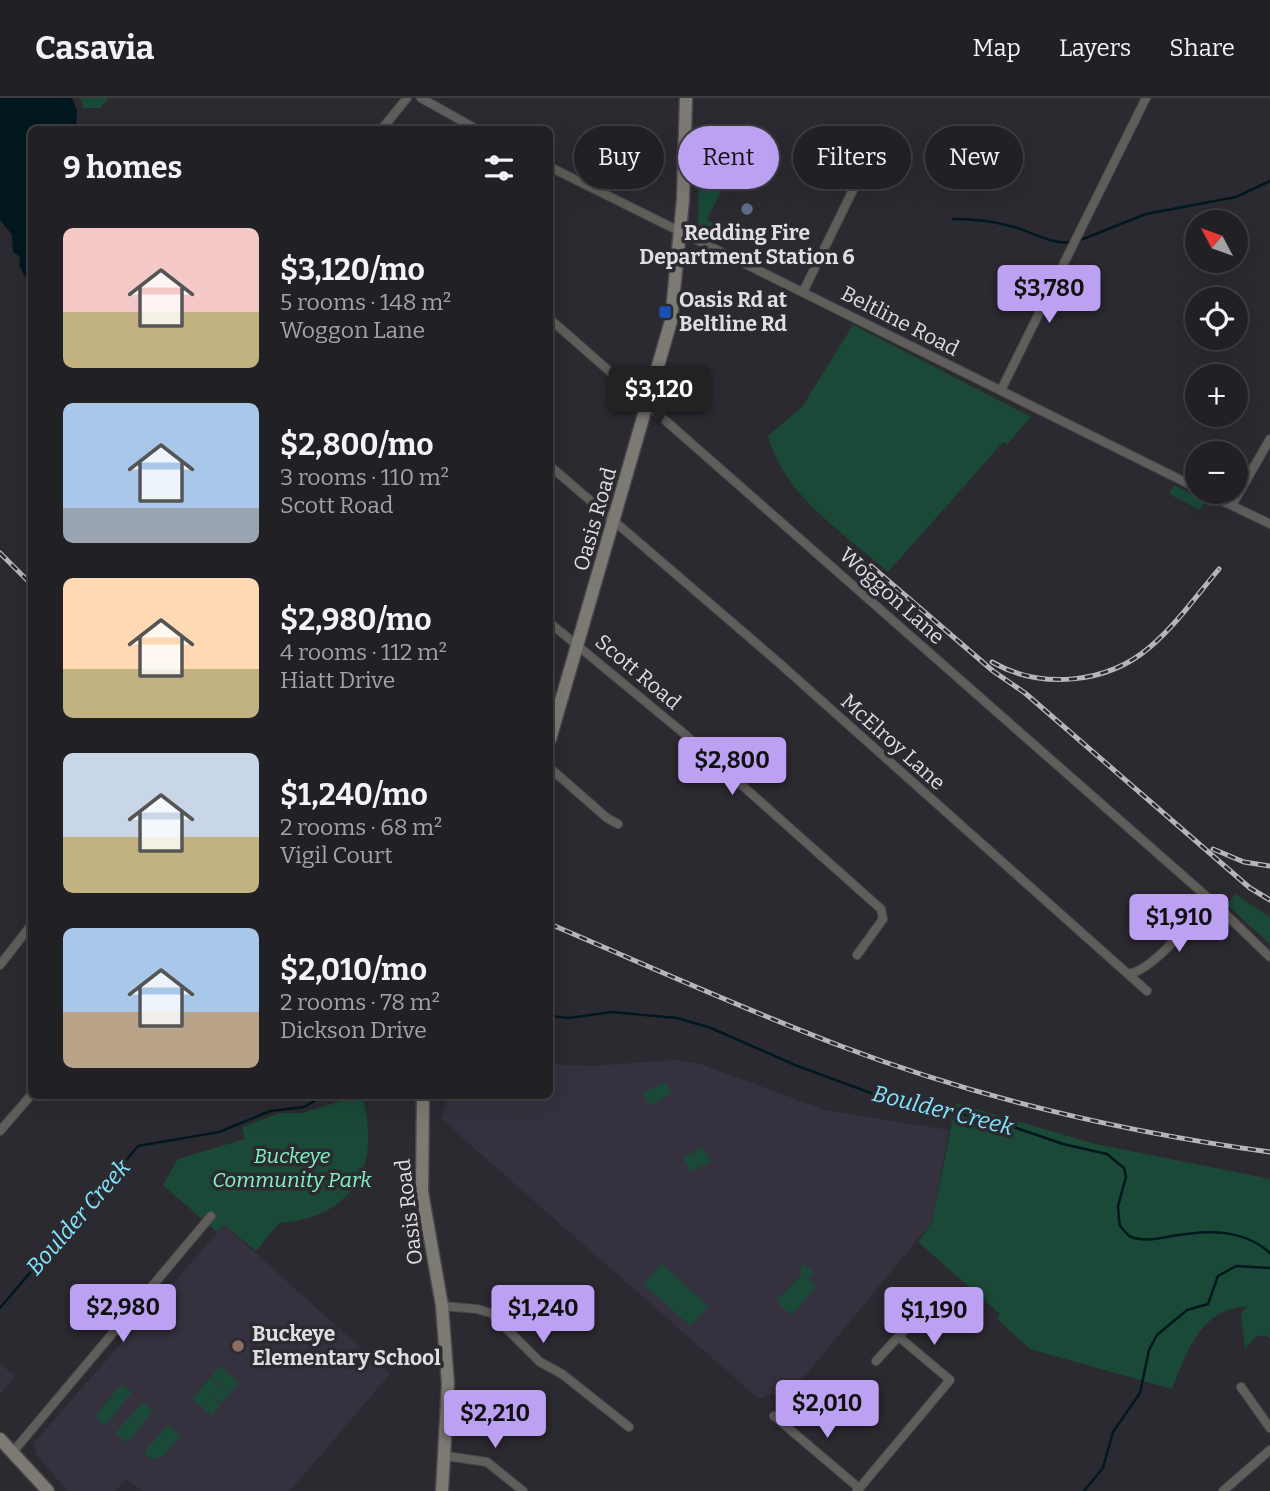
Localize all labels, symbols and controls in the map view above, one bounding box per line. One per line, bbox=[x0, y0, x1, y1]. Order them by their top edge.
text: Casavia bbox=[35, 28, 154, 68]
text: Map bbox=[973, 34, 1021, 62]
text: Layers bbox=[1059, 34, 1131, 62]
text: Share bbox=[1169, 34, 1235, 62]
chip: Buy bbox=[574, 126, 664, 189]
chip: Rent bbox=[678, 126, 779, 189]
chip: Filters bbox=[793, 126, 911, 189]
chip: New bbox=[925, 126, 1023, 189]
icon: filters bbox=[480, 149, 518, 187]
text: 9 homes bbox=[63, 150, 182, 186]
marker: Redding Fire Department Station 6 bbox=[739, 201, 755, 217]
north arrow bbox=[1185, 210, 1248, 273]
map controls bbox=[1185, 210, 1248, 504]
place label: Redding Fire Department Station 6 bbox=[639, 220, 855, 270]
text: $3,120/mo bbox=[280, 252, 425, 288]
icon: home bbox=[119, 256, 203, 340]
pin: $3,780 bbox=[992, 266, 1106, 325]
text: $3,780 bbox=[1013, 274, 1085, 302]
street label: Beltline Road bbox=[837, 280, 963, 362]
place label: Oasis Rd at Beltline Rd bbox=[679, 287, 788, 337]
button: locate bbox=[1185, 287, 1248, 350]
text: 5 rooms · 148 m² bbox=[280, 288, 451, 316]
marker: Oasis Rd at Beltline Rd bbox=[657, 304, 673, 320]
text: Woggon Lane bbox=[280, 316, 425, 344]
button: + bbox=[1185, 364, 1248, 427]
pin: $3,120 bbox=[602, 366, 716, 426]
text: $3,120 bbox=[625, 375, 693, 403]
text: $2,800/mo bbox=[280, 427, 434, 463]
icon: home bbox=[119, 431, 203, 515]
button: − bbox=[1185, 441, 1248, 504]
text: 3 rooms · 110 m² bbox=[280, 463, 449, 491]
street label: Oasis Road bbox=[568, 464, 622, 574]
text: Scott Road bbox=[280, 491, 393, 519]
street label: Woggon Lane bbox=[834, 542, 950, 650]
text: $2,980/mo bbox=[280, 602, 432, 638]
icon: home bbox=[119, 606, 203, 690]
street label: Scott Road bbox=[590, 629, 686, 715]
text: 4 rooms · 112 m² bbox=[280, 638, 447, 666]
text: Hiatt Drive bbox=[280, 666, 395, 694]
street label: McElroy Lane bbox=[835, 688, 951, 796]
pin: $2,800 bbox=[675, 738, 789, 797]
text: $2,800 bbox=[694, 746, 770, 774]
text: $1,240/mo bbox=[280, 777, 428, 813]
icon: home bbox=[119, 781, 203, 865]
text: 2 rooms · 68 m² bbox=[280, 813, 442, 841]
text: Vigil Court bbox=[280, 841, 393, 869]
pin: $1,910 bbox=[1122, 894, 1236, 954]
text: $1,910 bbox=[1145, 903, 1213, 931]
text: $2,010/mo bbox=[280, 952, 427, 988]
icon: home bbox=[119, 956, 203, 1040]
text: 2 rooms · 78 m² bbox=[280, 988, 440, 1016]
text: Dickson Drive bbox=[280, 1016, 427, 1044]
water label: Boulder Creek bbox=[870, 1079, 1017, 1141]
park label: Buckeye Community Park bbox=[212, 1143, 372, 1193]
water label: Boulder Creek bbox=[20, 1153, 136, 1281]
street label: Oasis Road bbox=[390, 1158, 428, 1266]
pin: $2,980 bbox=[66, 1284, 180, 1344]
pin: $1,240 bbox=[486, 1286, 600, 1345]
pin: $1,190 bbox=[877, 1288, 991, 1347]
text: $2,980 bbox=[86, 1293, 160, 1321]
text: $1,240 bbox=[507, 1294, 579, 1322]
text: $1,190 bbox=[900, 1296, 968, 1324]
place label: Buckeye Elementary School bbox=[252, 1321, 441, 1371]
marker: Buckeye Elementary School bbox=[230, 1338, 246, 1354]
pin: $2,010 bbox=[770, 1380, 884, 1440]
text: $2,010 bbox=[792, 1389, 862, 1417]
pin: $2,210 bbox=[438, 1390, 552, 1450]
text: $2,210 bbox=[460, 1399, 530, 1427]

